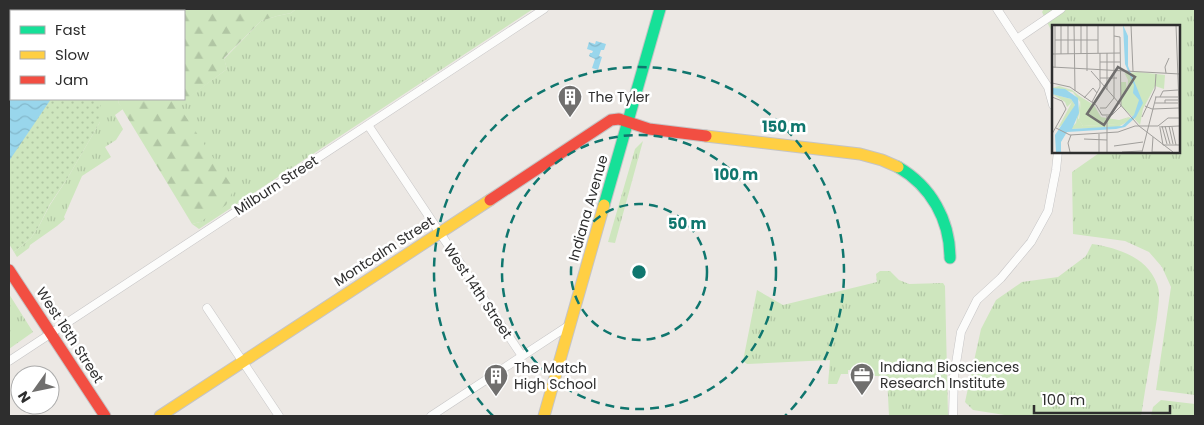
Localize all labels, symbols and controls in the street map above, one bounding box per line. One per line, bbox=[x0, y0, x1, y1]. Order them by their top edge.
legend bbox=[10, 10, 185, 100]
text: Fast bbox=[55, 19, 86, 40]
inset map bbox=[1052, 25, 1179, 152]
text: Slow bbox=[55, 44, 90, 65]
text: Jam bbox=[55, 69, 89, 90]
building icon: The Tyler bbox=[557, 84, 583, 118]
place label: The Tyler bbox=[588, 87, 650, 107]
text: 150 m bbox=[762, 116, 806, 137]
street label: Milburn Street bbox=[230, 150, 322, 220]
street label: Indiana Avenue bbox=[563, 152, 613, 263]
text: 100 m bbox=[714, 164, 758, 185]
street label: Montcalm Street bbox=[330, 211, 438, 291]
text: 50 m bbox=[668, 213, 706, 234]
street label: West 14th Street bbox=[439, 240, 517, 342]
centre of rings bbox=[630, 263, 648, 281]
street label: West 16th Street bbox=[31, 283, 109, 387]
place label: Indiana Biosciences Research Institute bbox=[880, 357, 1019, 393]
place label: The Match High School bbox=[514, 358, 596, 394]
office icon: Indiana Biosciences Research Institute bbox=[849, 362, 875, 396]
building icon: The Match High School bbox=[483, 363, 509, 397]
north arrow bbox=[10, 365, 60, 415]
scale bar bbox=[1034, 382, 1170, 414]
text: N bbox=[13, 387, 35, 407]
text: 100 m bbox=[1042, 389, 1085, 410]

